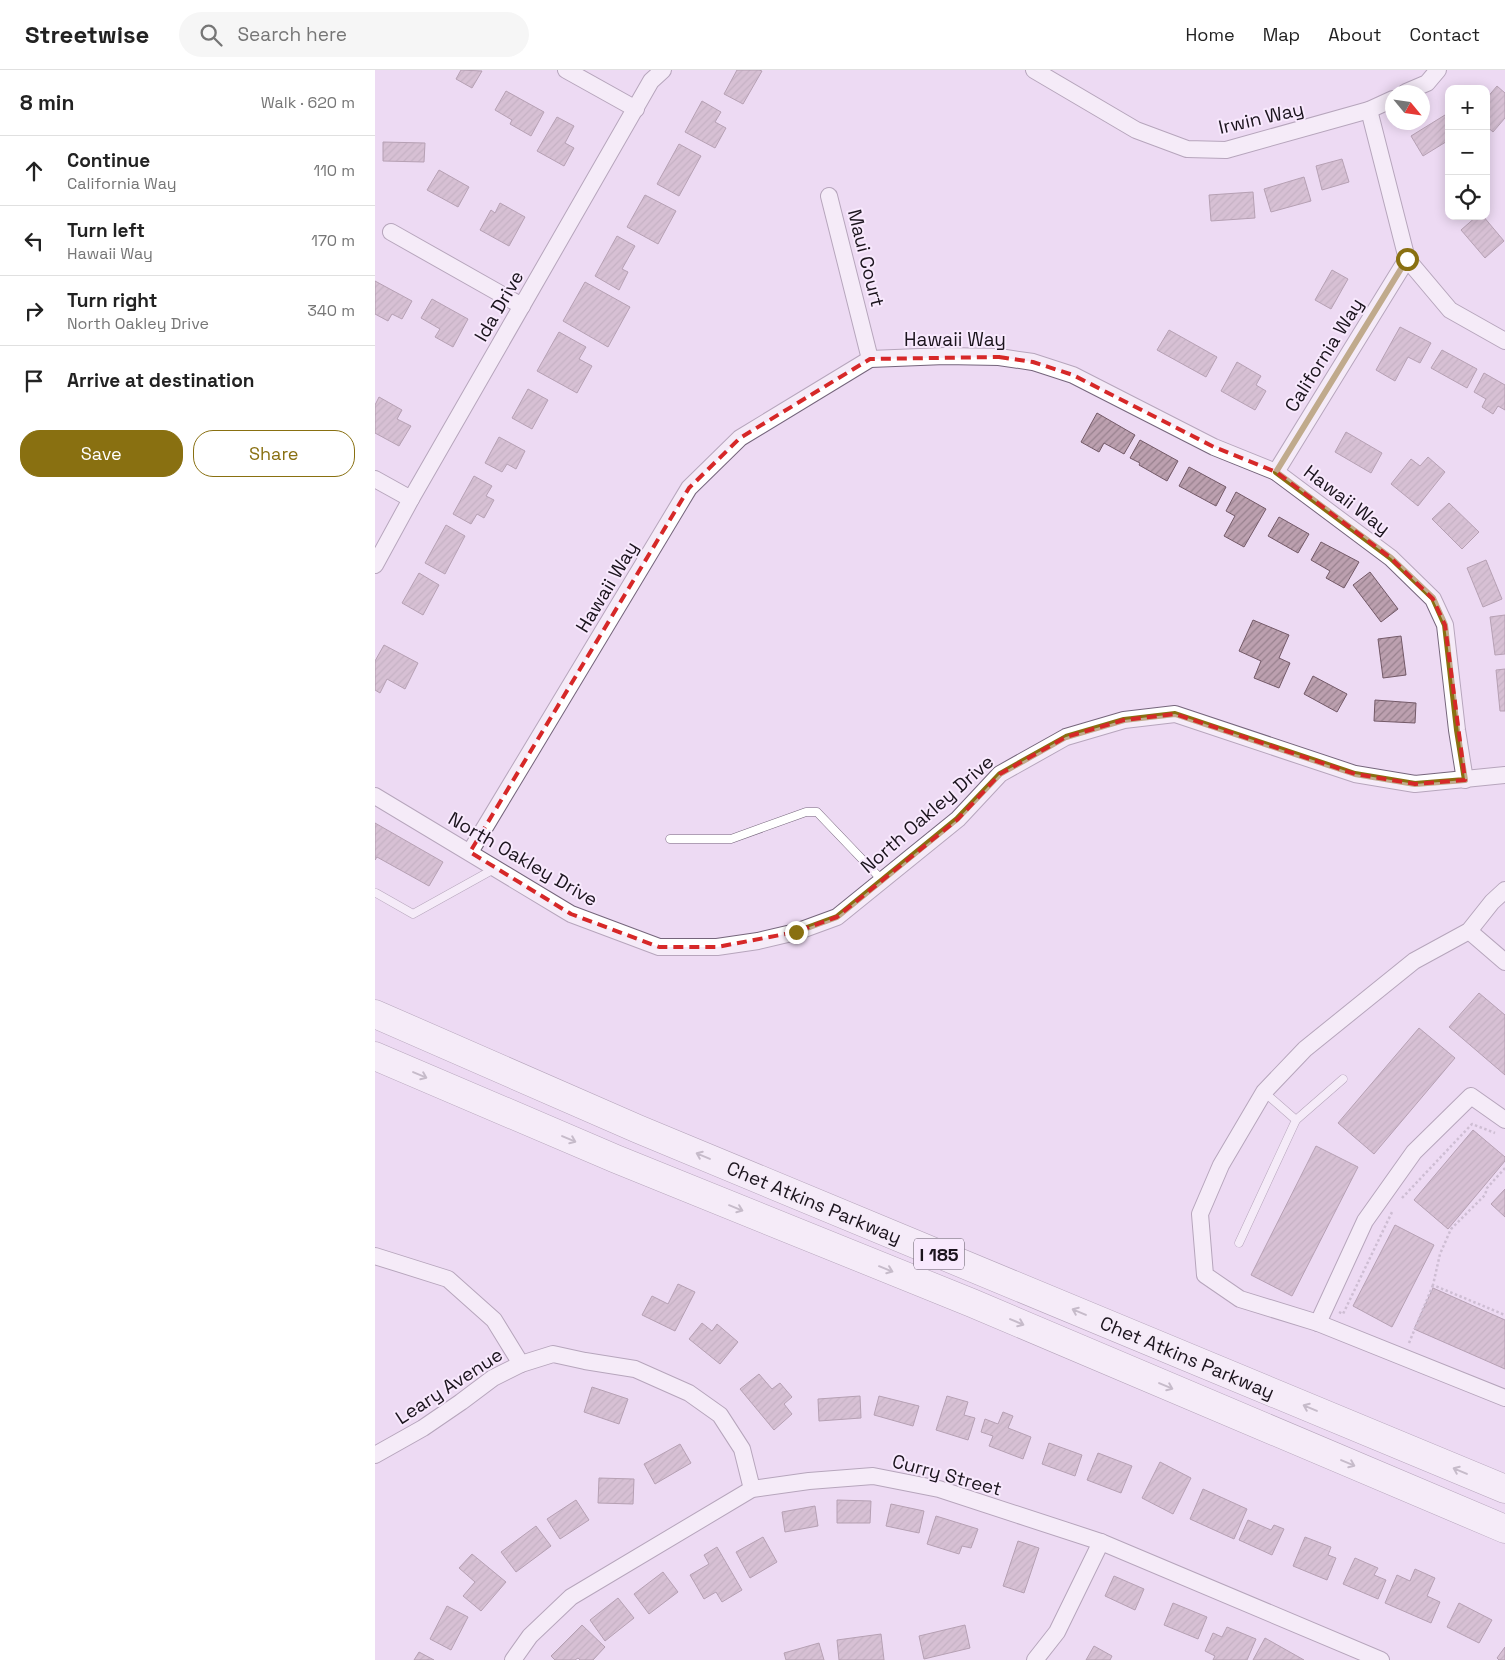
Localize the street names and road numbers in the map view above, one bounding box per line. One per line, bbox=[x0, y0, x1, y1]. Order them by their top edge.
street label: Irwin Way bbox=[1216, 96, 1306, 140]
street label: Maui Court bbox=[842, 207, 890, 309]
street label: Ida Drive bbox=[469, 266, 529, 346]
street label: California Way bbox=[1279, 293, 1369, 417]
street label: Hawaii Way bbox=[904, 327, 1006, 352]
street label: Hawaii Way bbox=[1299, 459, 1395, 541]
street label: Hawaii Way bbox=[570, 537, 644, 637]
street label: North Oakley Drive bbox=[855, 749, 999, 879]
street label: North Oakley Drive bbox=[444, 806, 602, 912]
street label: Chet Atkins Parkway bbox=[723, 1155, 905, 1250]
road number: I 185 bbox=[914, 1238, 964, 1270]
street label: Chet Atkins Parkway bbox=[1096, 1310, 1279, 1405]
street label: Leary Avenue bbox=[391, 1342, 507, 1430]
street label: Curry Street bbox=[889, 1448, 1005, 1502]

